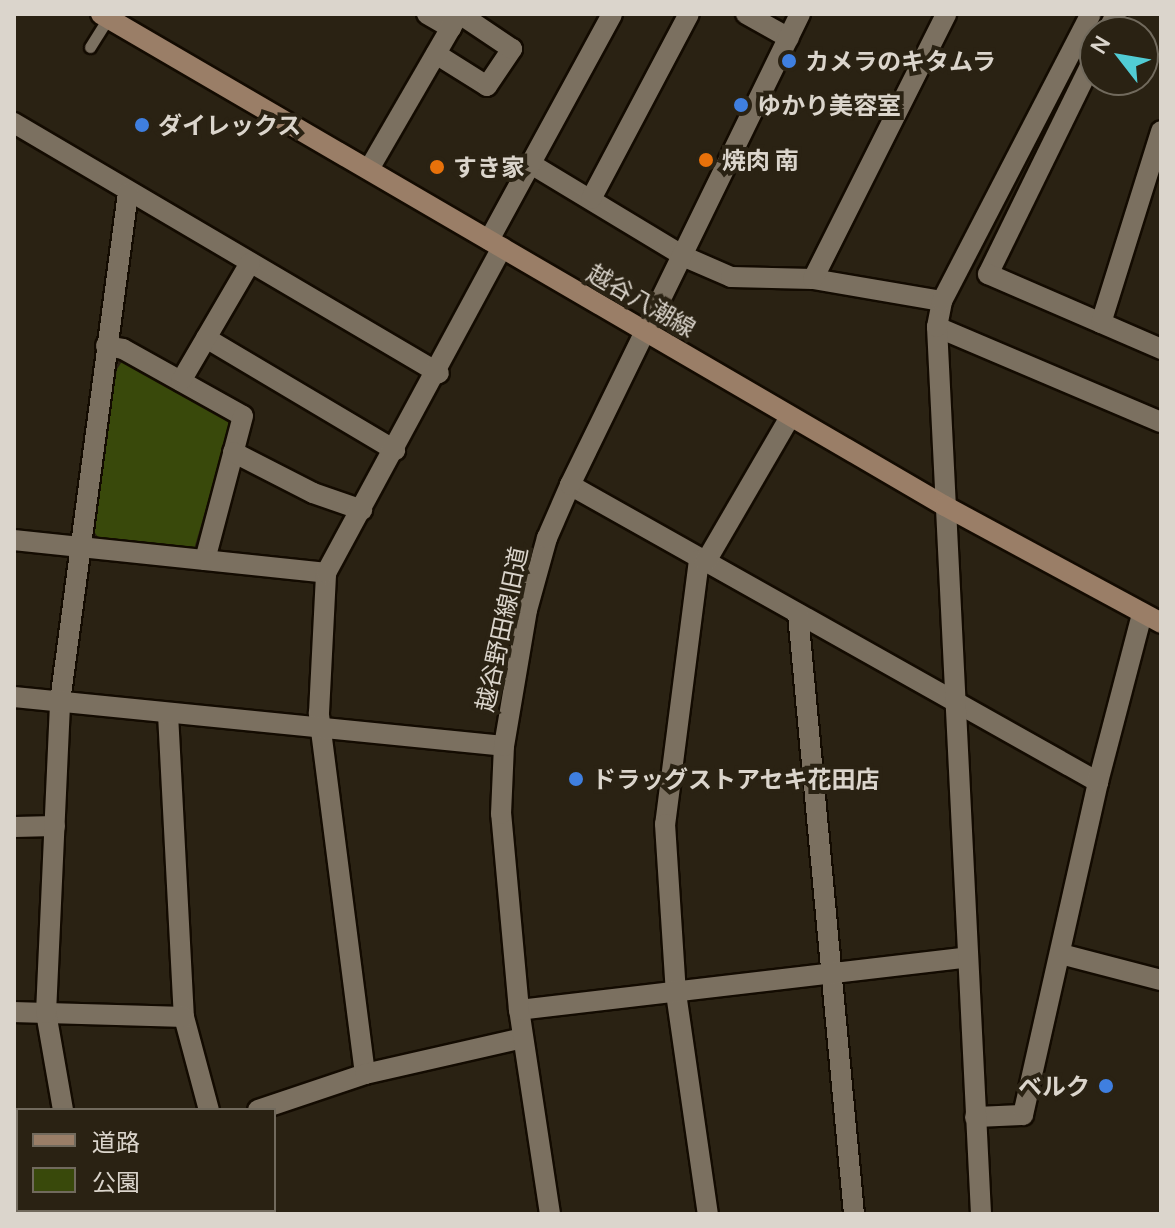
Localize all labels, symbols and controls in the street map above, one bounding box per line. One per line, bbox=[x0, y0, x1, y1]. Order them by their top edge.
north arrow bbox=[1079, 16, 1159, 96]
text: N bbox=[1083, 30, 1117, 59]
place label: カメラのキタムラ bbox=[805, 47, 997, 75]
marker: カメラのキタムラ bbox=[780, 52, 798, 70]
place label: ゆかり美容室 bbox=[757, 91, 901, 119]
marker: ゆかり美容室 bbox=[732, 96, 750, 114]
place label: ダイレックス bbox=[158, 111, 302, 139]
marker: ダイレックス bbox=[133, 116, 151, 134]
place label: 焼肉 南 bbox=[722, 146, 799, 174]
marker: 焼肉 南 bbox=[697, 151, 715, 169]
place label: すき家 bbox=[453, 153, 525, 181]
marker: すき家 bbox=[428, 158, 446, 176]
street label: 越谷八潮線 bbox=[583, 258, 701, 342]
street label: 越谷野田線旧道 bbox=[469, 544, 533, 714]
place label: ドラッグストアセキ花田店 bbox=[592, 765, 880, 793]
marker: ドラッグストアセキ花田店 bbox=[567, 770, 585, 788]
place label: ベルク bbox=[1018, 1072, 1090, 1100]
marker: ベルク bbox=[1097, 1077, 1115, 1095]
legend bbox=[16, 1108, 276, 1212]
text: 道路 bbox=[92, 1125, 140, 1158]
text: 公園 bbox=[92, 1165, 140, 1198]

